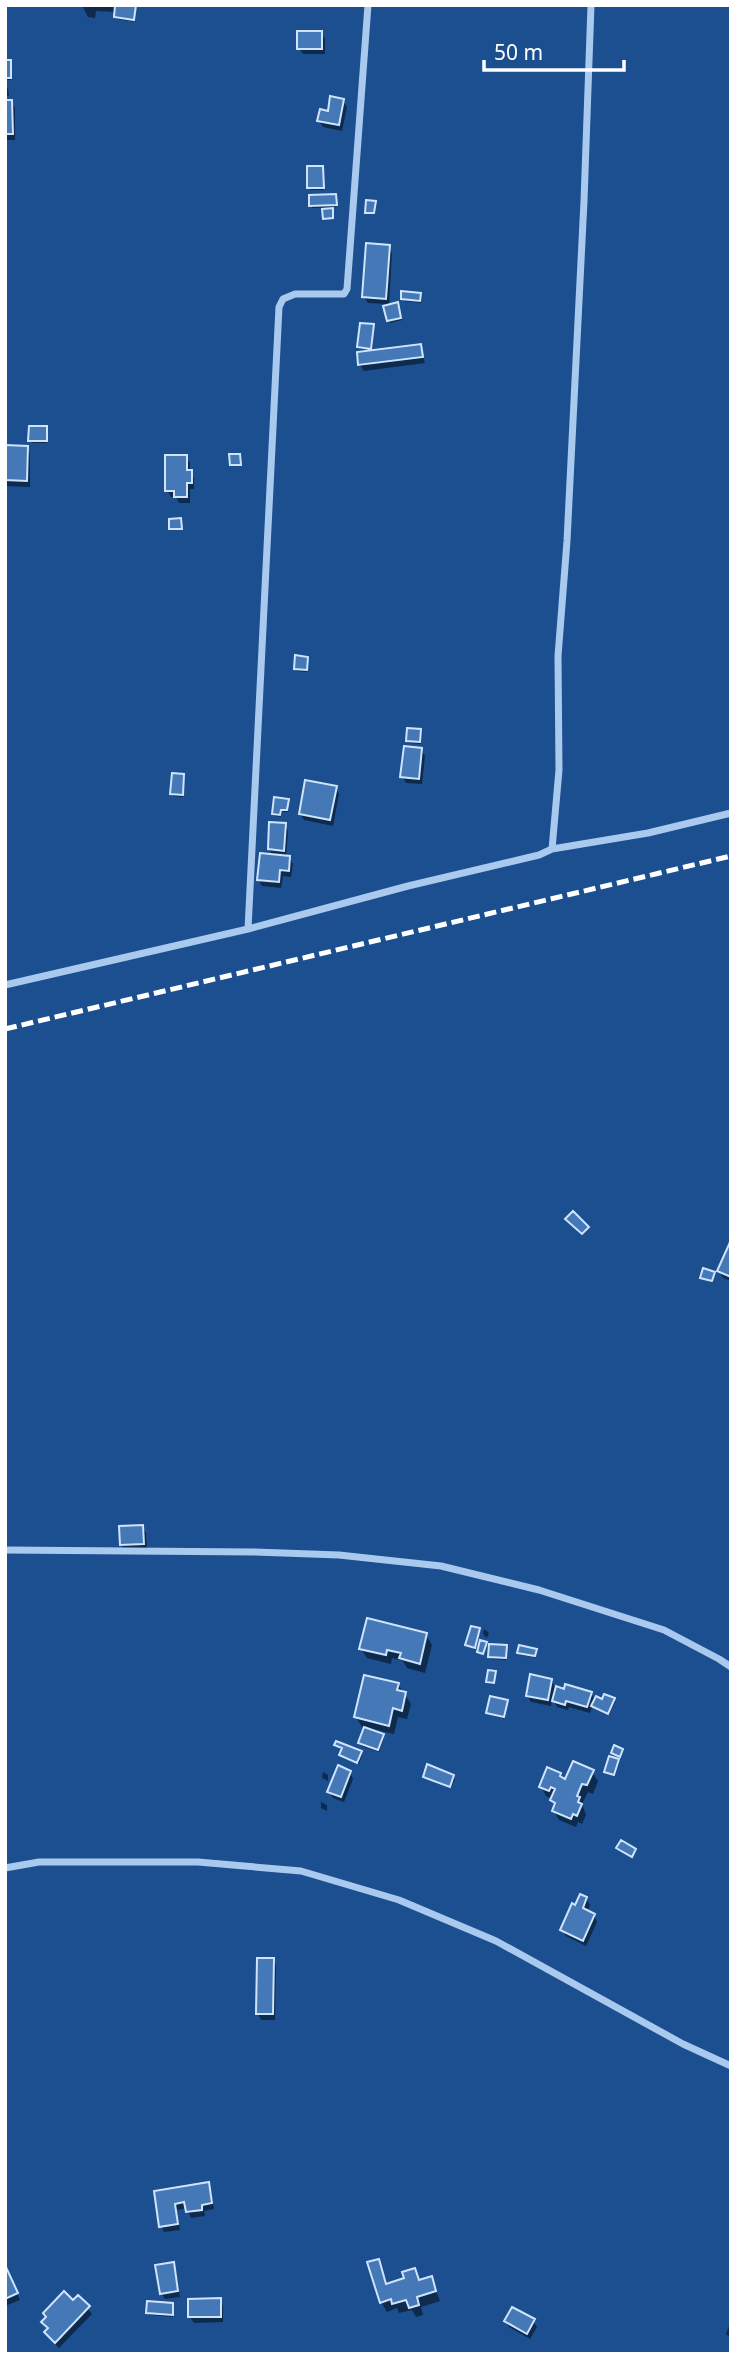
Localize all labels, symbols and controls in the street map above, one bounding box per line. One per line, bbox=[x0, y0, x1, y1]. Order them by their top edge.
scale bar bbox=[484, 28, 624, 72]
text: 50 m bbox=[494, 38, 543, 66]

